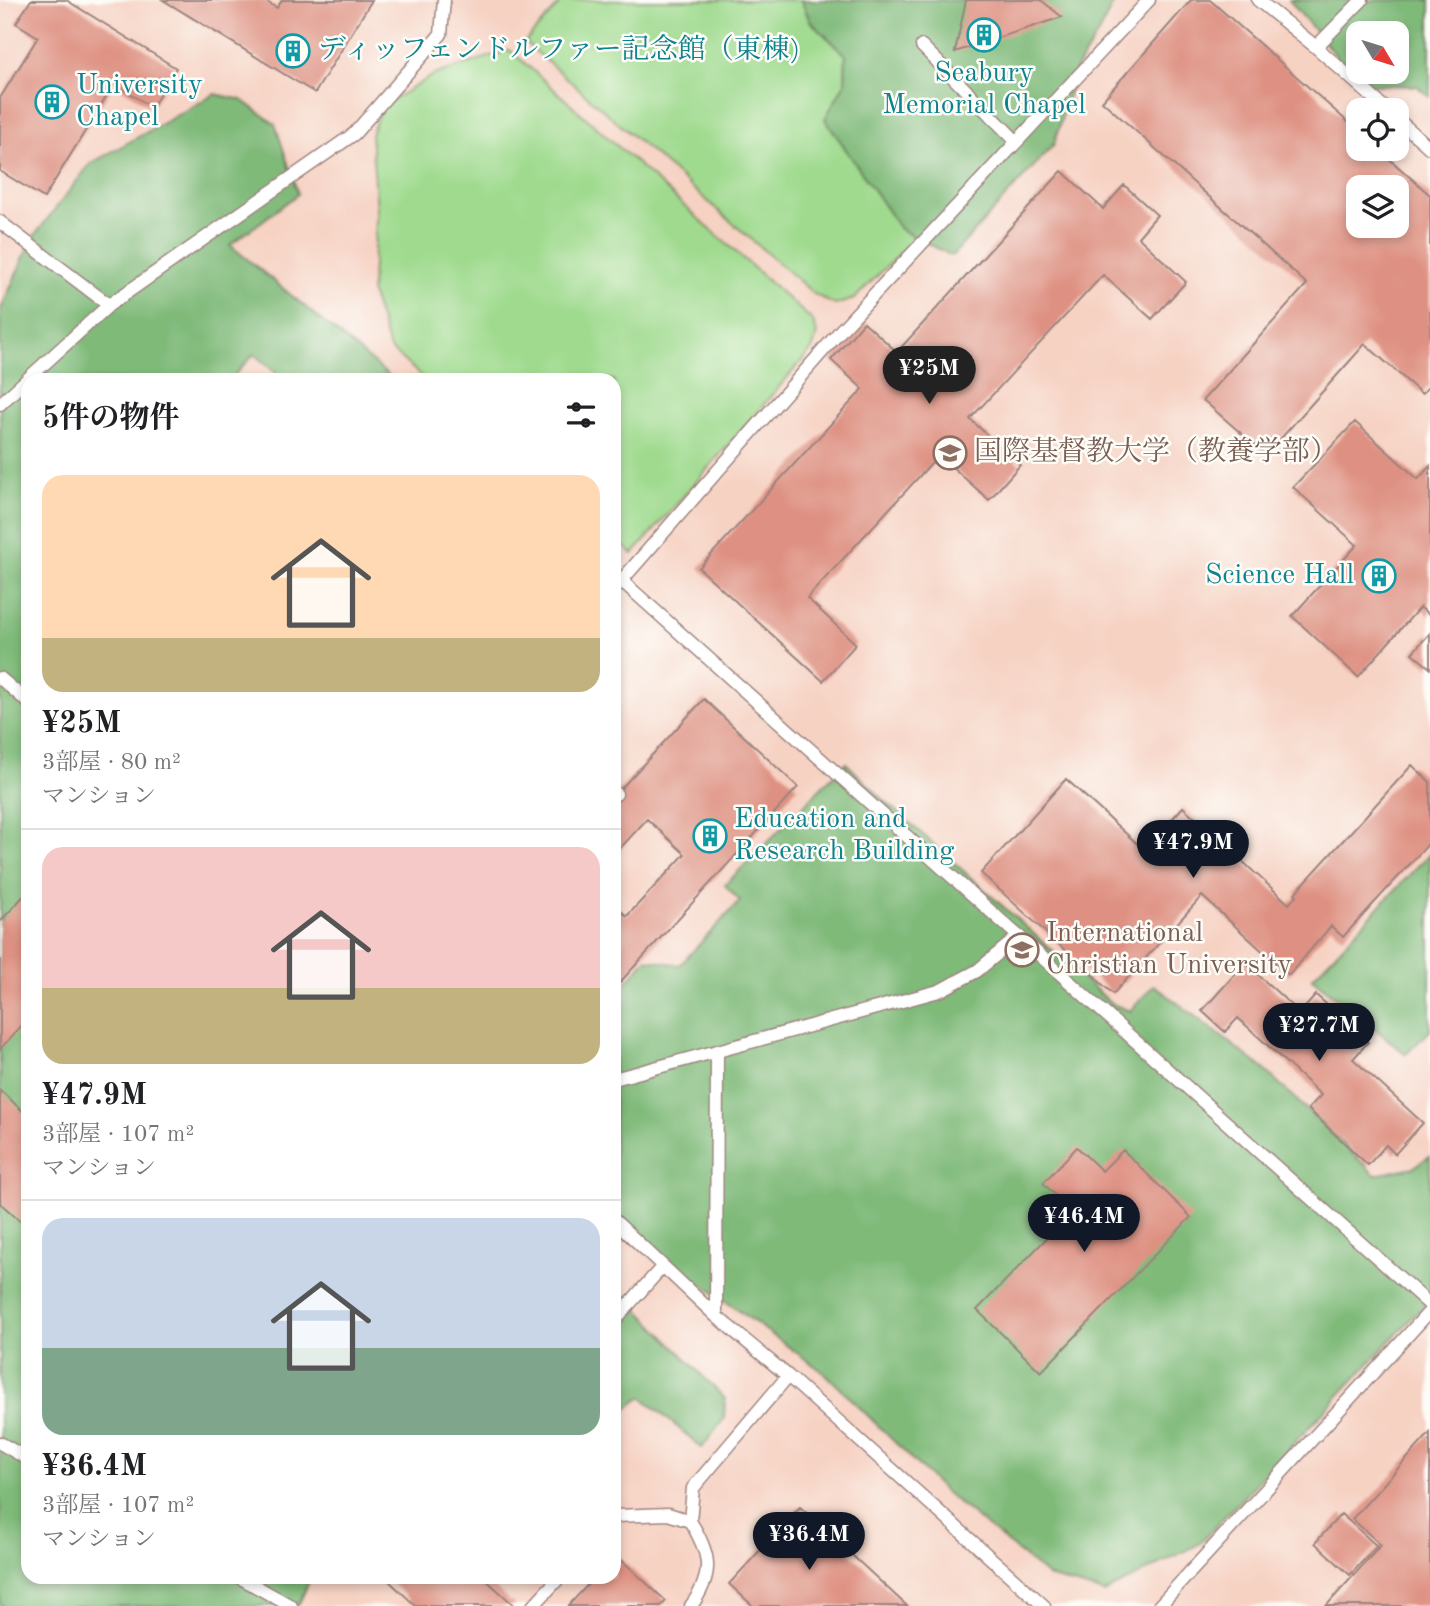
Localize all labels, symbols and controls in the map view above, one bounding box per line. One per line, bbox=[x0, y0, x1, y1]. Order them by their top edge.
building icon: Seabury Memorial Chapel bbox=[965, 16, 1003, 54]
north arrow bbox=[1346, 21, 1409, 84]
map controls bbox=[1346, 21, 1409, 238]
building icon: ディッフェンドルファー記念館（東棟) bbox=[274, 32, 312, 70]
place label: ディッフェンドルファー記念館（東棟) bbox=[318, 34, 800, 65]
place label: Seabury Memorial Chapel bbox=[882, 60, 1086, 120]
place label: University Chapel bbox=[76, 72, 203, 132]
building icon: University Chapel bbox=[33, 83, 71, 121]
button: locate bbox=[1346, 98, 1409, 161]
button: layers bbox=[1346, 175, 1409, 238]
pin: ¥25M bbox=[888, 346, 970, 406]
text: ¥25M bbox=[899, 357, 959, 380]
icon: filters bbox=[562, 396, 600, 434]
text: 5件の物件 bbox=[42, 404, 179, 434]
school or university icon: 国際基督教大学（教養学部） bbox=[931, 434, 969, 472]
place label: 国際基督教大学（教養学部） bbox=[974, 436, 1338, 467]
icon: home bbox=[258, 520, 384, 646]
building icon: Science Hall bbox=[1360, 557, 1398, 595]
place label: Science Hall bbox=[1205, 562, 1354, 590]
text: ¥25M bbox=[42, 709, 121, 739]
text: 3部屋 · 80 m² bbox=[42, 751, 181, 774]
text: マンション bbox=[42, 785, 156, 808]
place label: Education and Research Building bbox=[734, 806, 954, 866]
building icon: Education and Research Building bbox=[691, 817, 729, 855]
pin: ¥47.9M bbox=[1136, 820, 1250, 880]
text: ¥47.9M bbox=[1153, 831, 1233, 854]
icon: home bbox=[258, 892, 384, 1018]
place label: International Christian University bbox=[1046, 920, 1292, 980]
school or university icon: International Christian University bbox=[1003, 931, 1041, 969]
pin: ¥27.7M bbox=[1262, 1004, 1376, 1063]
text: ¥27.7M bbox=[1279, 1014, 1359, 1037]
text: ¥47.9M bbox=[42, 1081, 147, 1111]
text: 3部屋 · 107 m² bbox=[42, 1123, 194, 1146]
text: マンション bbox=[42, 1157, 156, 1180]
pin: ¥46.4M bbox=[1027, 1194, 1141, 1254]
text: ¥46.4M bbox=[1044, 1205, 1124, 1228]
icon: home bbox=[258, 1263, 384, 1389]
text: ¥36.4M bbox=[42, 1452, 147, 1482]
text: 3部屋 · 107 m² bbox=[42, 1494, 194, 1517]
pin: ¥36.4M bbox=[752, 1512, 866, 1572]
text: ¥36.4M bbox=[769, 1523, 849, 1546]
text: マンション bbox=[42, 1528, 156, 1551]

